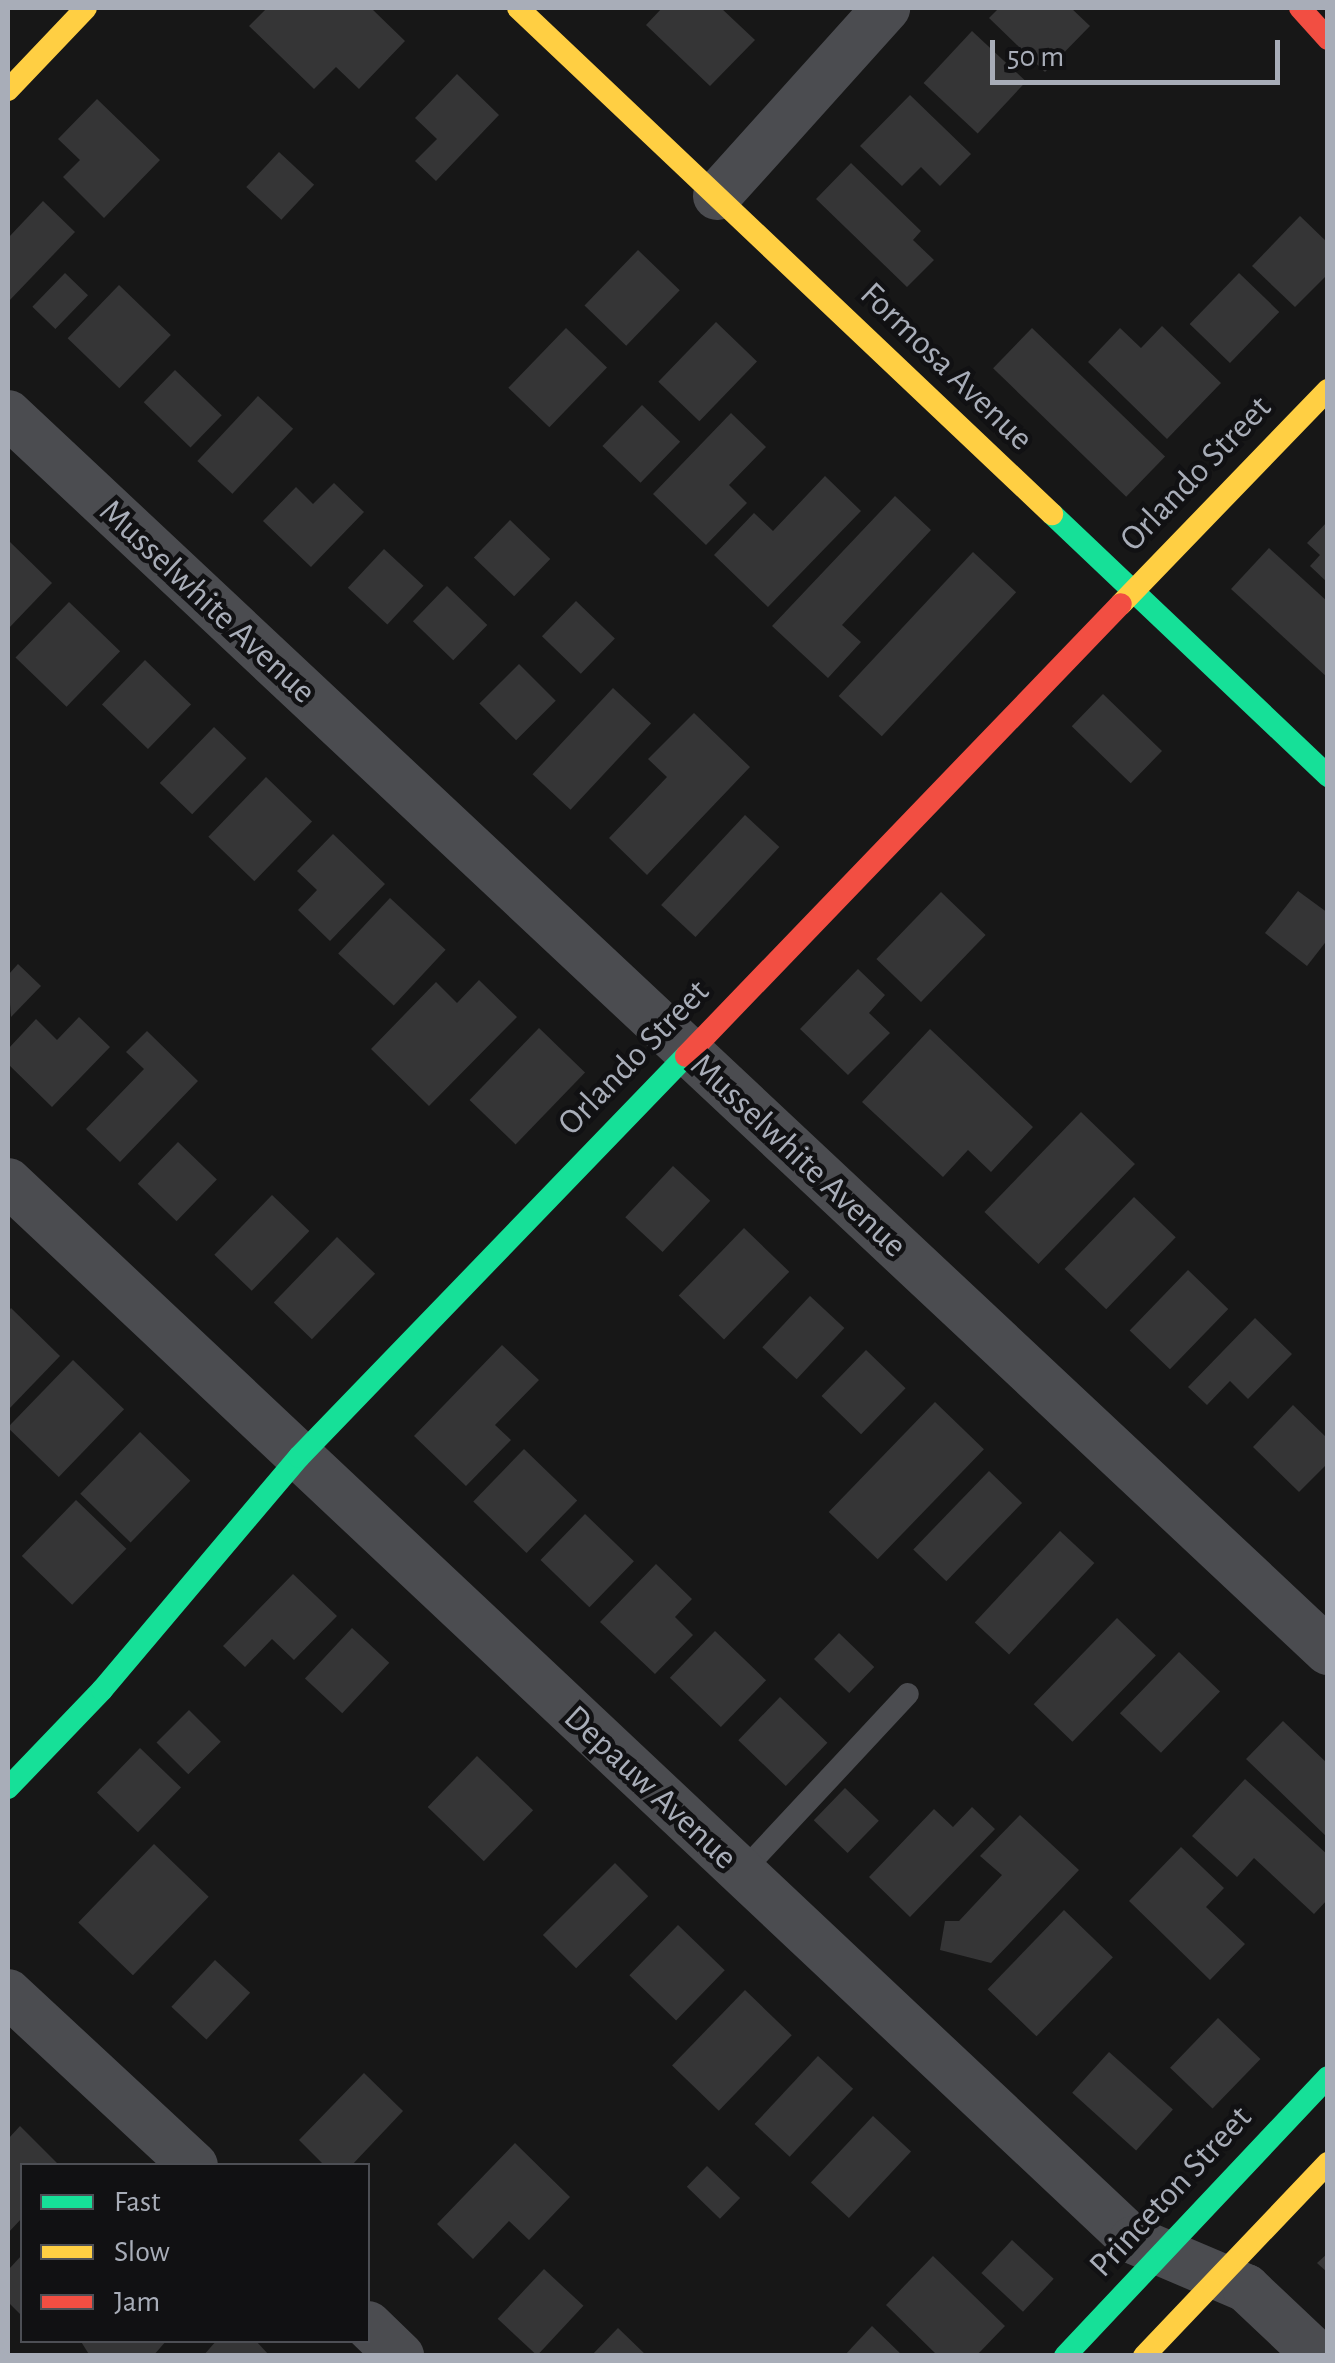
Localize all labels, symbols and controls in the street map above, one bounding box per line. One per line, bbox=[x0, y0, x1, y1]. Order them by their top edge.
scale bar bbox=[995, 20, 1285, 82]
text: 50 m bbox=[1007, 42, 1064, 72]
street label: Formosa Avenue bbox=[851, 274, 1041, 460]
street label: Orlando Street bbox=[1112, 388, 1280, 560]
street label: Musselwhite Avenue bbox=[90, 491, 324, 713]
street label: Orlando Street bbox=[550, 972, 718, 1144]
street label: Musselwhite Avenue bbox=[681, 1045, 915, 1267]
street label: Depauw Avenue bbox=[555, 1697, 745, 1879]
street label: Princeton Street bbox=[1081, 2098, 1261, 2286]
legend bbox=[20, 2163, 370, 2343]
text: Fast bbox=[114, 2187, 161, 2217]
text: Slow bbox=[114, 2237, 170, 2267]
text: Jam bbox=[114, 2287, 160, 2317]

